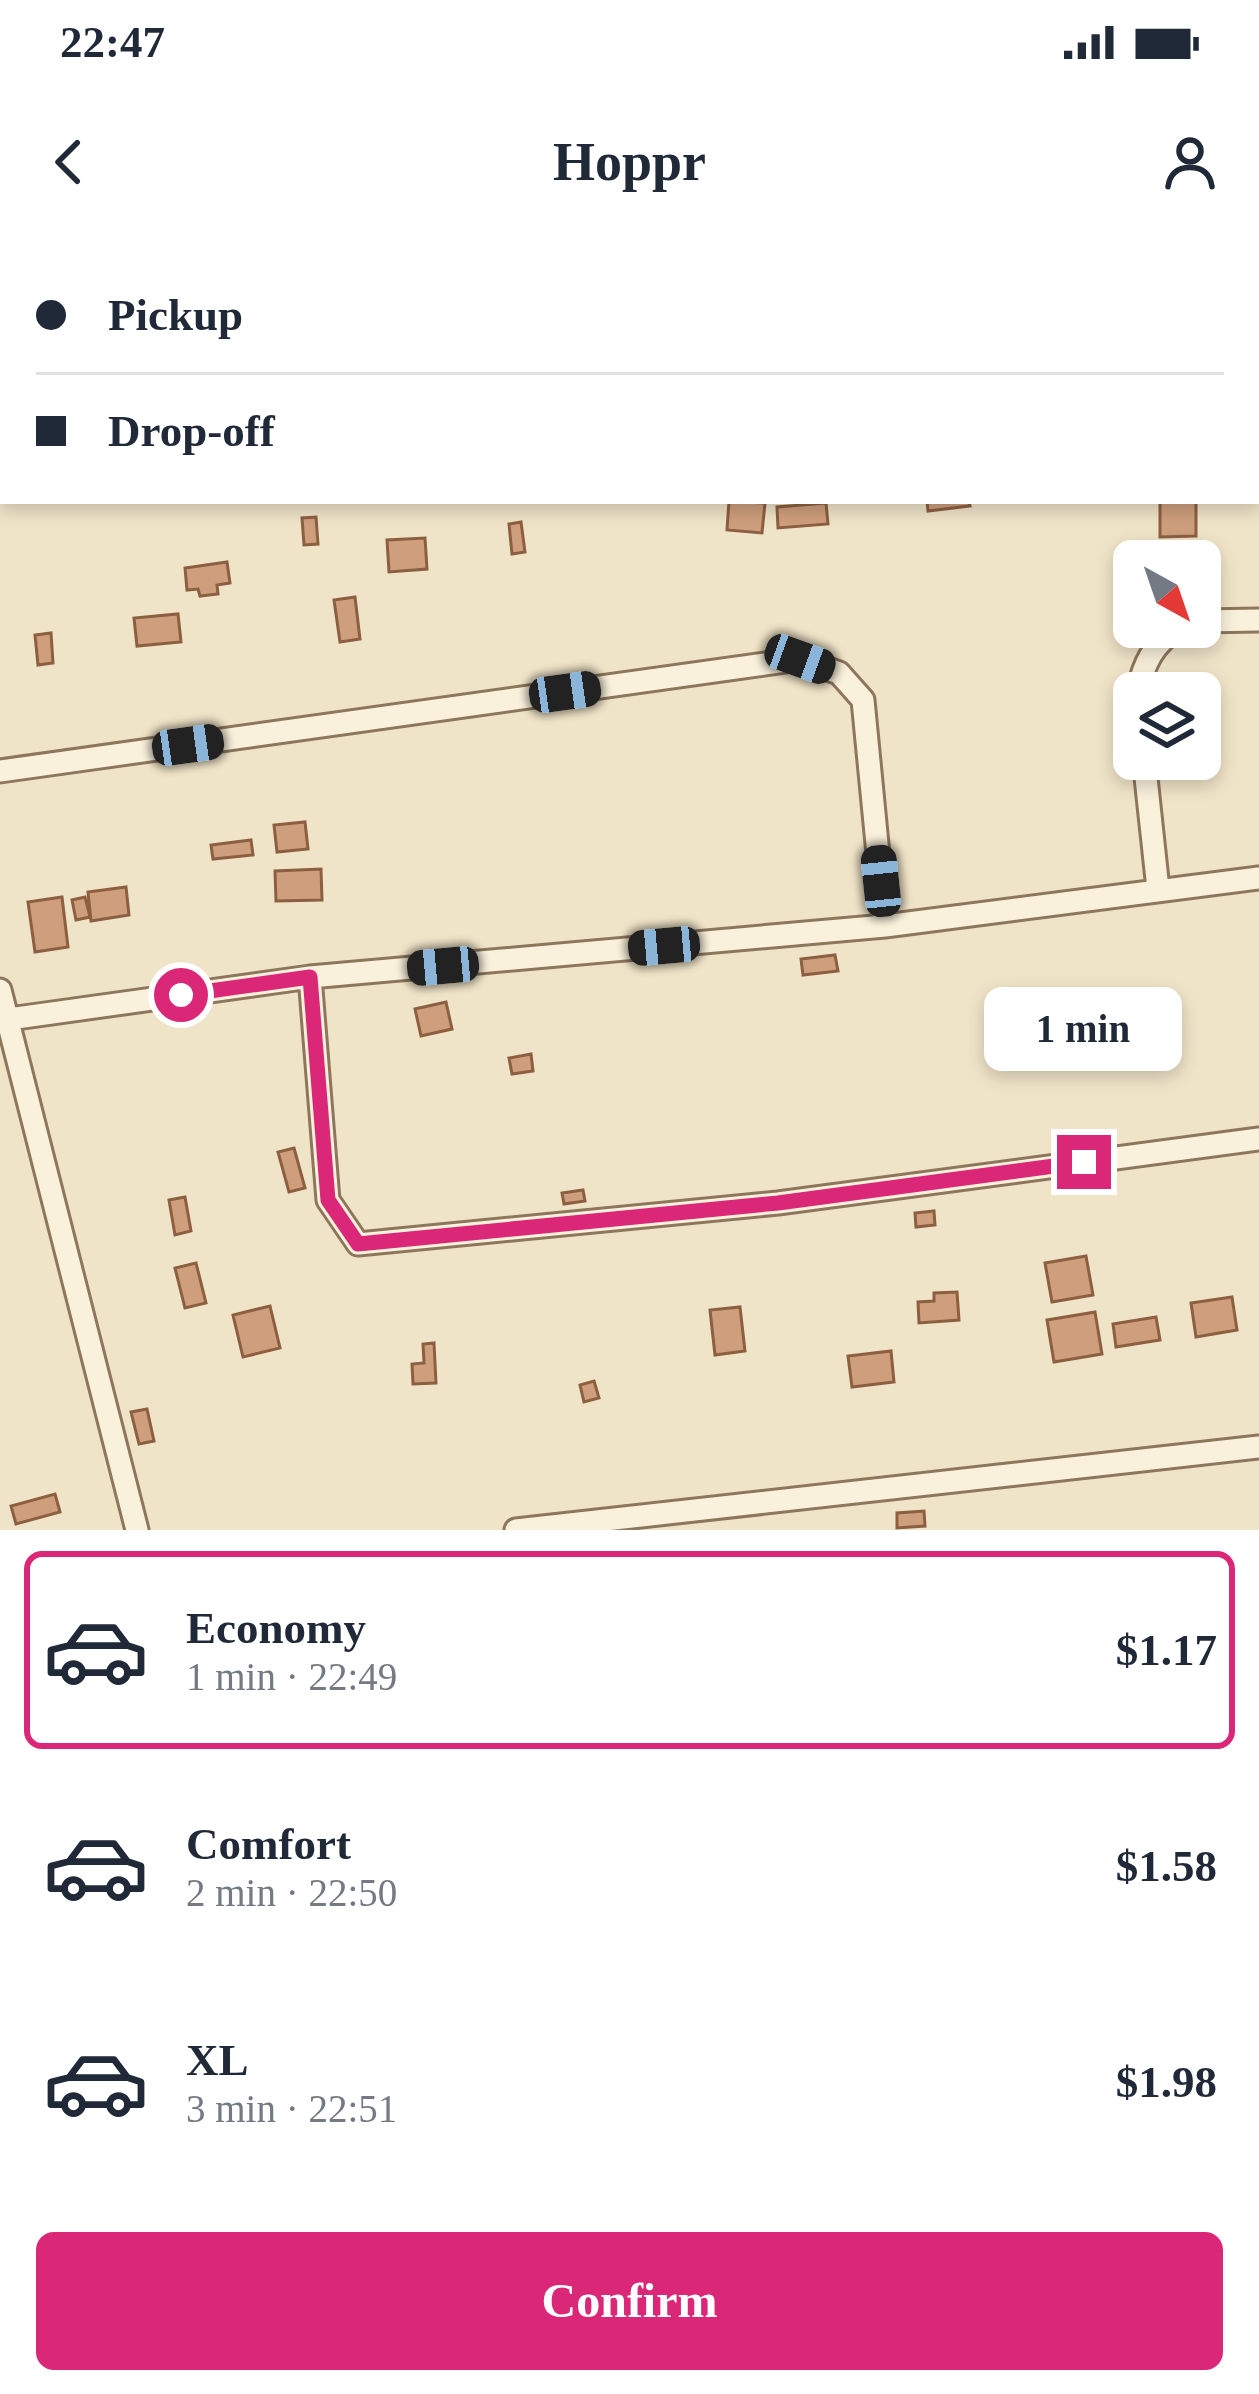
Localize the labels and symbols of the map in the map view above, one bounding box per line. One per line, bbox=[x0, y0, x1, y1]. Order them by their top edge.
north arrow bbox=[1113, 540, 1221, 648]
car bbox=[760, 630, 840, 688]
car bbox=[527, 669, 603, 715]
car bbox=[150, 722, 226, 768]
car bbox=[859, 843, 903, 919]
car bbox=[627, 925, 701, 967]
car bbox=[406, 945, 480, 987]
route start bbox=[154, 968, 208, 1022]
callout: 1 min bbox=[985, 988, 1183, 1072]
route end bbox=[1057, 1135, 1111, 1189]

